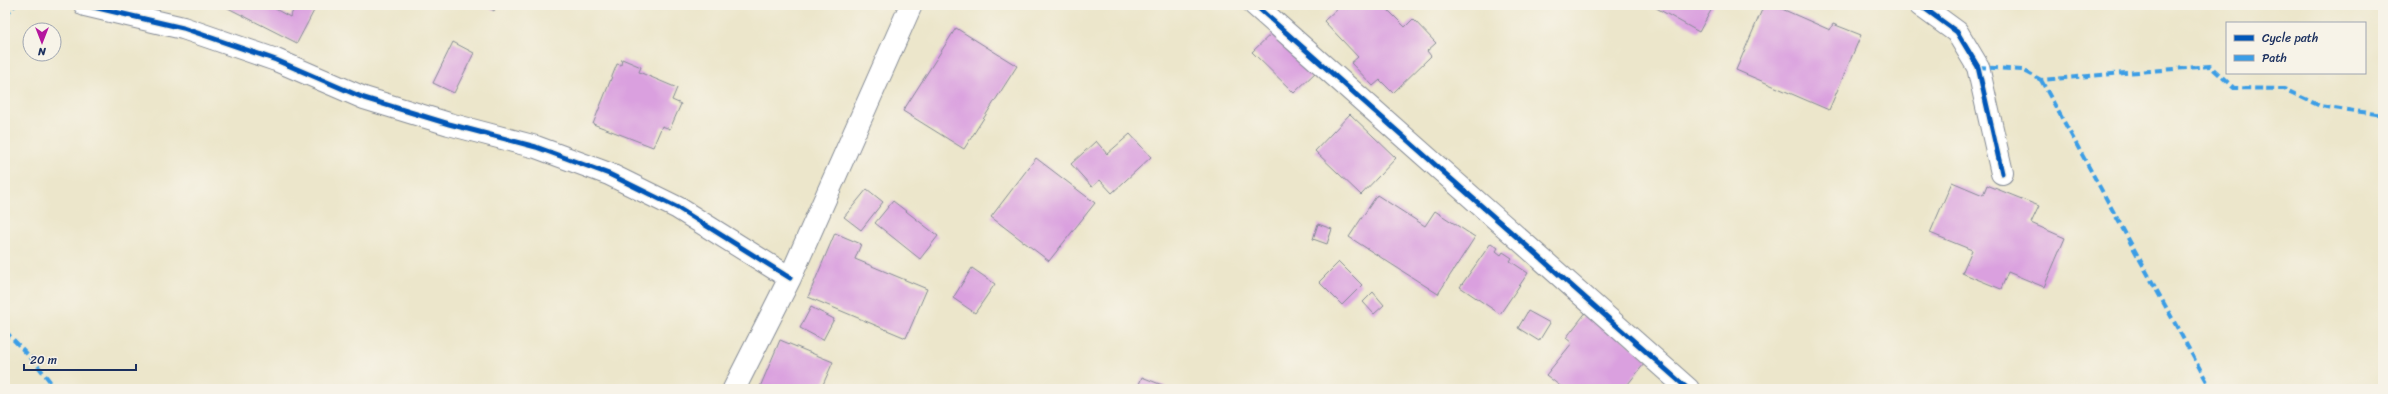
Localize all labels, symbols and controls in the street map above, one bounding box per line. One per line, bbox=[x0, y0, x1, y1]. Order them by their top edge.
north arrow bbox=[22, 22, 62, 62]
legend bbox=[2226, 22, 2366, 74]
text: Cycle path bbox=[2262, 27, 2318, 49]
text: N bbox=[38, 42, 47, 61]
text: Path bbox=[2262, 47, 2287, 69]
scale bar bbox=[24, 346, 136, 372]
text: 20 m bbox=[30, 349, 57, 371]

